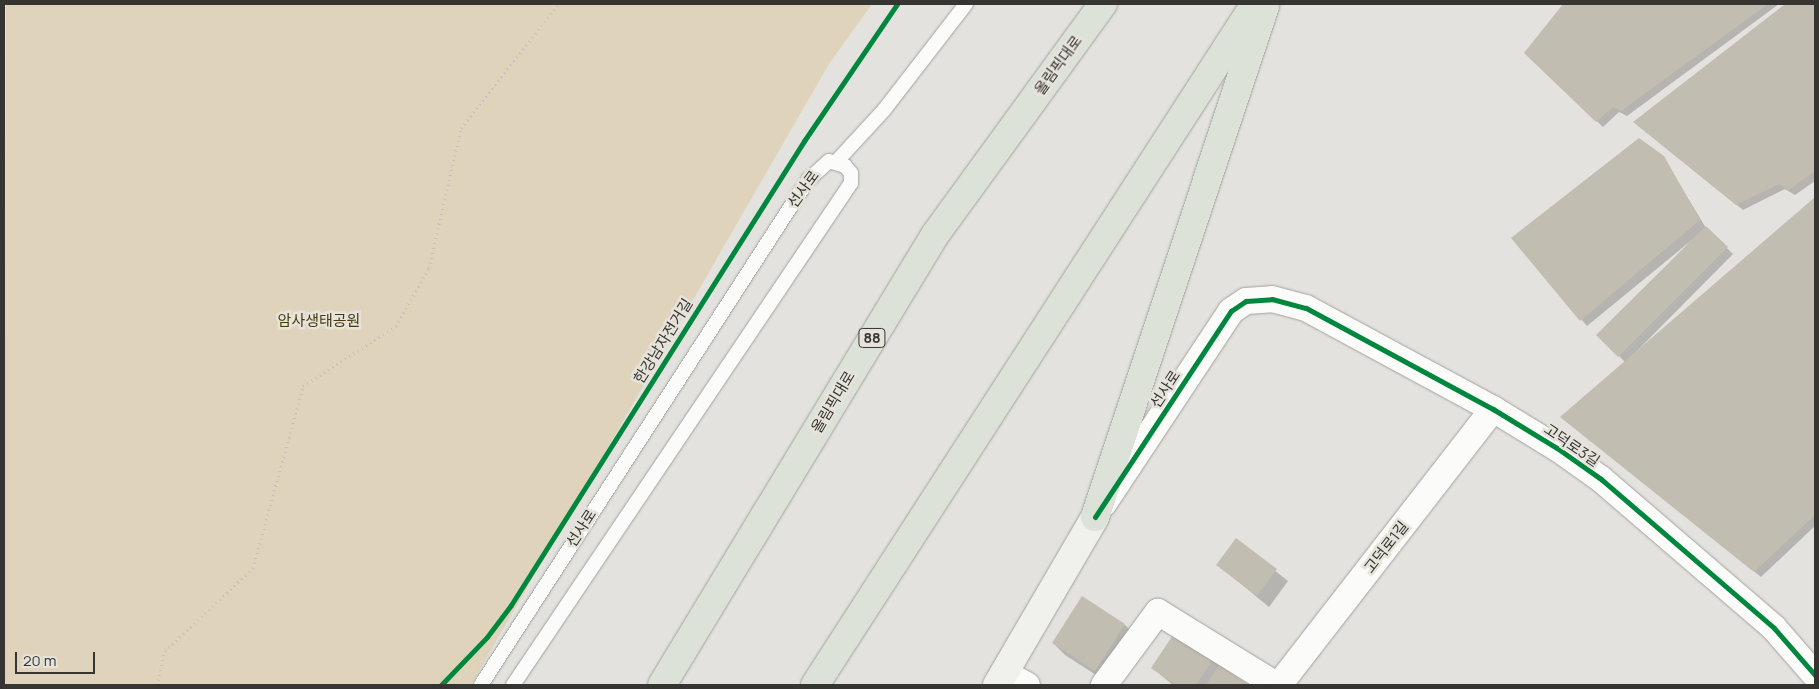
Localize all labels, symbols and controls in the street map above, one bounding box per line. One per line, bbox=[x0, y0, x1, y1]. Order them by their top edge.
street label: 올림픽대로 bbox=[1030, 32, 1086, 98]
street label: 선사로 bbox=[784, 167, 822, 211]
street label: 한강남자전거길 bbox=[630, 295, 696, 387]
park label: 암사생태공원 bbox=[278, 312, 360, 330]
road number: 88 bbox=[858, 326, 886, 349]
street label: 선사로 bbox=[1146, 367, 1184, 411]
street label: 올림픽대로 bbox=[808, 368, 858, 436]
street label: 고덕로3길 bbox=[1541, 420, 1603, 470]
street label: 선사로 bbox=[562, 506, 600, 550]
street label: 고덕로1길 bbox=[1360, 517, 1412, 577]
scale bar bbox=[18, 642, 98, 674]
text: 20 m bbox=[23, 650, 56, 671]

